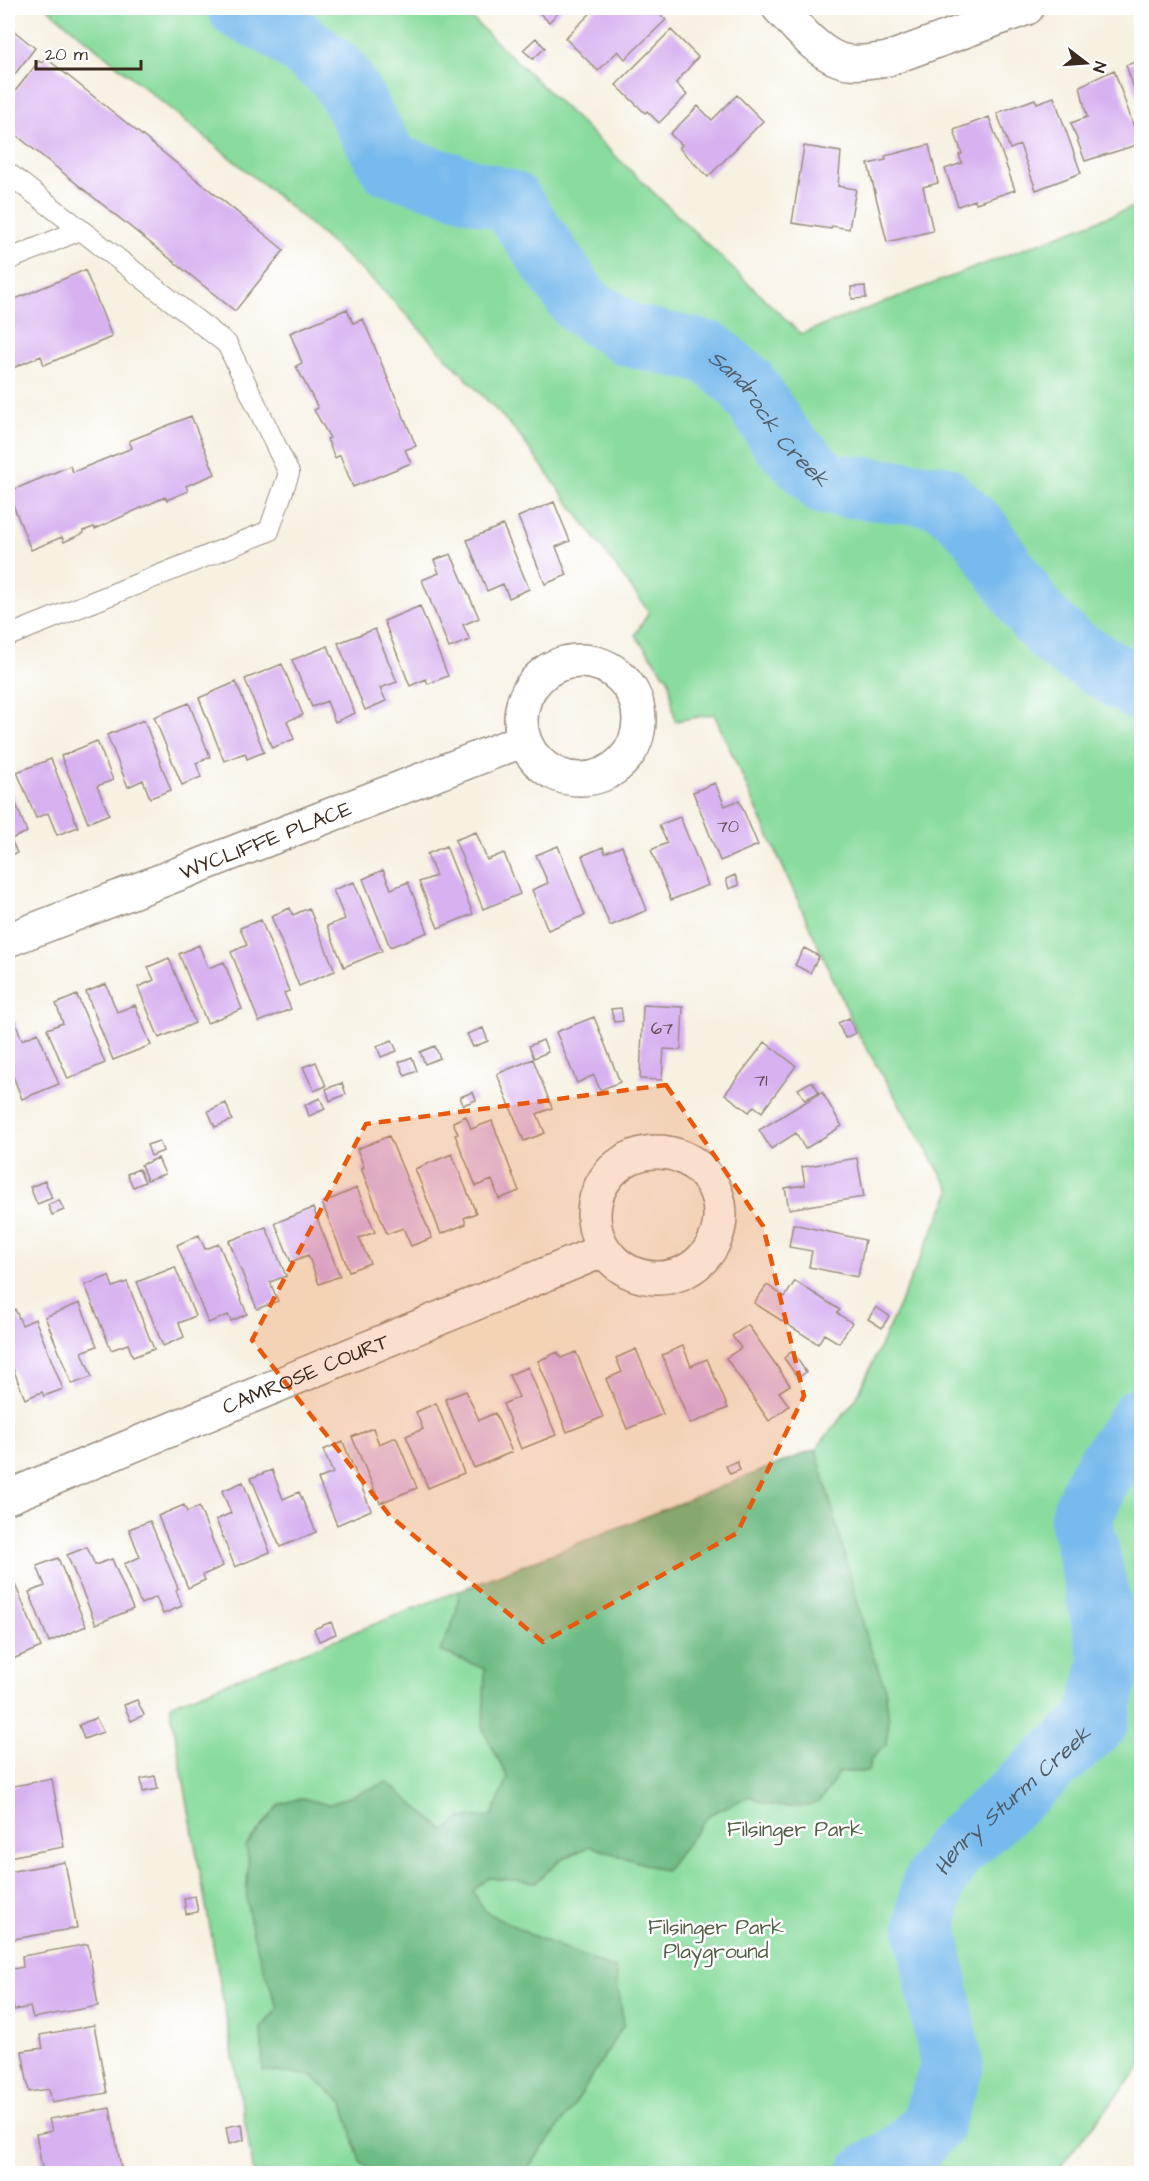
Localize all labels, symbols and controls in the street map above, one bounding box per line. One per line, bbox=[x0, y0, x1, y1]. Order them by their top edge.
scale bar bbox=[36, 33, 141, 71]
north arrow bbox=[1056, 33, 1116, 93]
text: 20 m bbox=[45, 42, 88, 67]
text: N bbox=[1087, 59, 1111, 75]
water label: Sandrock Creek bbox=[701, 343, 837, 495]
street label: WYCLIFFE PLACE bbox=[175, 794, 356, 887]
house number: 70 bbox=[717, 814, 739, 839]
house number: 67 bbox=[651, 1016, 673, 1041]
house number: 71 bbox=[754, 1068, 768, 1093]
street label: CAMROSE COURT bbox=[218, 1326, 394, 1421]
water label: Henry Sturm Creek bbox=[926, 1718, 1098, 1881]
park label: Filsinger Park bbox=[727, 1815, 863, 1846]
park label: Filsinger Park Playground bbox=[648, 1913, 784, 1968]

